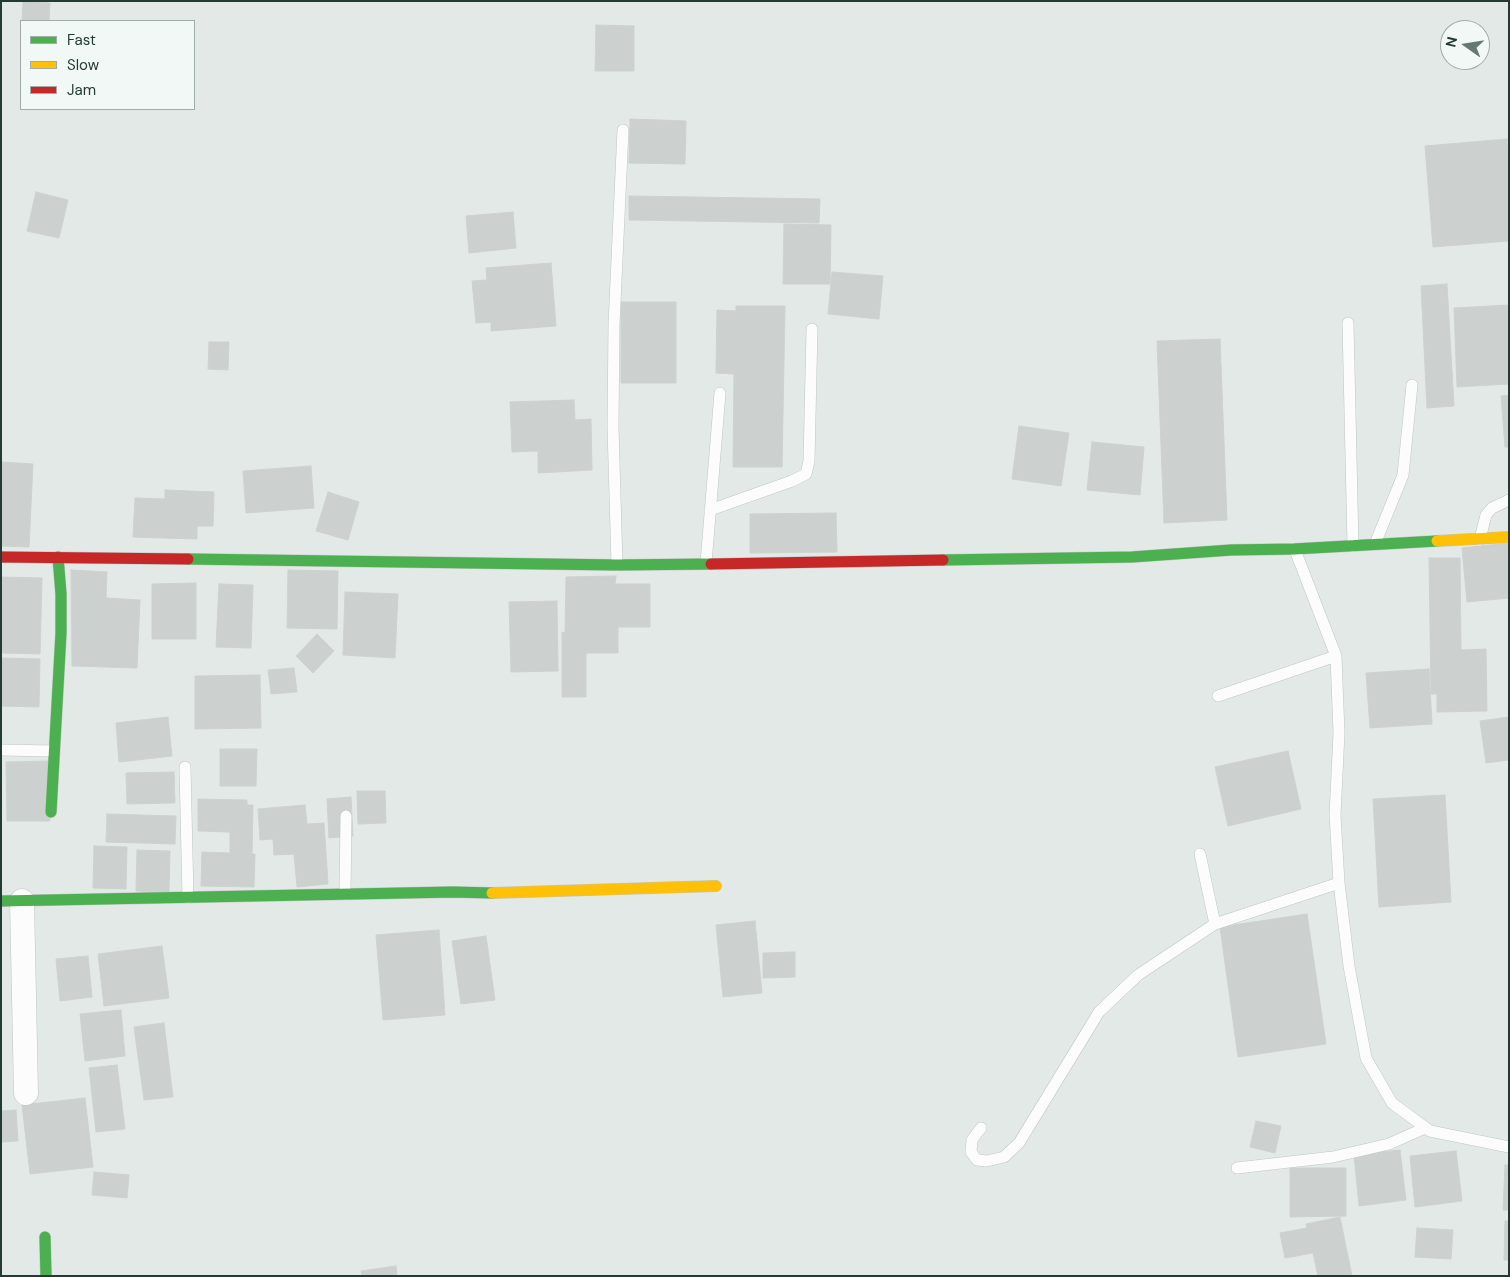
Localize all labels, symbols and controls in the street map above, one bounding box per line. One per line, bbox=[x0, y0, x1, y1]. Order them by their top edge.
legend bbox=[20, 20, 195, 110]
north arrow bbox=[1440, 20, 1490, 70]
text: Fast bbox=[67, 30, 96, 50]
text: N bbox=[1441, 35, 1461, 49]
text: Slow bbox=[67, 55, 99, 75]
text: Jam bbox=[67, 80, 96, 100]

